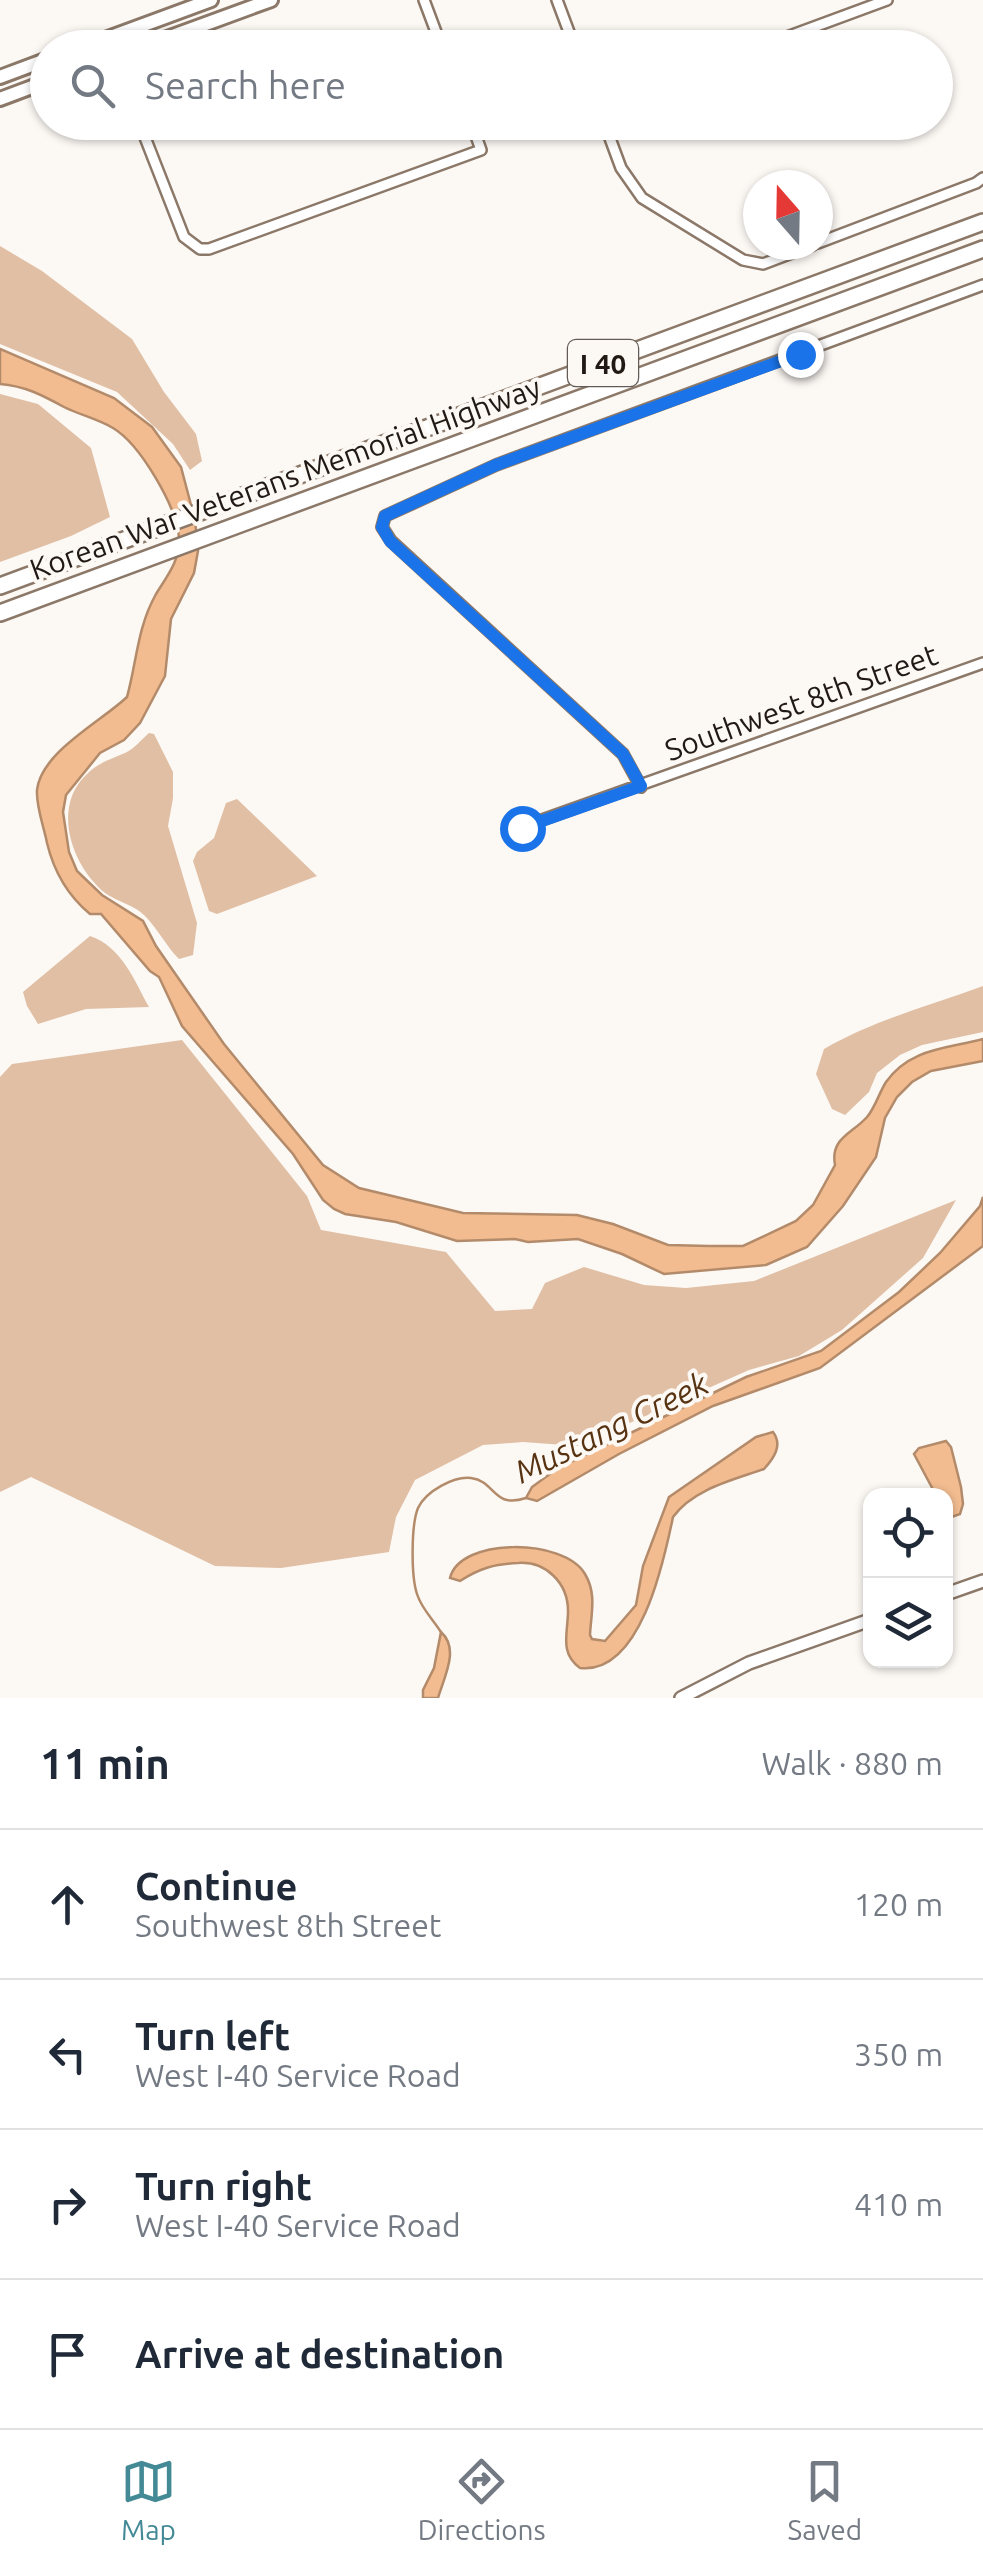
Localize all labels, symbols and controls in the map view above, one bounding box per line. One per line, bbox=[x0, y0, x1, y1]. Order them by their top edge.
search box bbox=[30, 30, 953, 140]
icon: search bbox=[65, 58, 120, 113]
text: Search here bbox=[145, 64, 346, 106]
north arrow bbox=[743, 170, 833, 260]
route end bbox=[778, 332, 824, 378]
road number: I 40 bbox=[568, 340, 638, 386]
street label: Korean War Veterans Memorial Highway bbox=[25, 370, 545, 586]
street label: Southwest 8th Street bbox=[660, 637, 942, 767]
route start bbox=[500, 806, 546, 852]
water label: Mustang Creek bbox=[508, 1364, 714, 1489]
map controls bbox=[863, 1488, 953, 1668]
button: locate bbox=[863, 1488, 953, 1578]
button: layers bbox=[863, 1578, 953, 1668]
text: 11 min bbox=[40, 1740, 170, 1787]
text: Walk · 880 m bbox=[761, 1745, 943, 1781]
text: Continue bbox=[135, 1865, 297, 1907]
icon: ahead bbox=[40, 1877, 95, 1932]
text: 120 m bbox=[854, 1886, 943, 1922]
text: Southwest 8th Street bbox=[135, 1907, 441, 1943]
text: Turn left bbox=[135, 2015, 290, 2057]
icon: left bbox=[40, 2027, 95, 2082]
text: 350 m bbox=[854, 2036, 943, 2072]
text: West I-40 Service Road bbox=[135, 2057, 461, 2093]
text: Turn right bbox=[135, 2165, 312, 2207]
icon: right bbox=[40, 2177, 95, 2232]
text: 410 m bbox=[854, 2186, 943, 2222]
text: West I-40 Service Road bbox=[135, 2207, 461, 2243]
icon: arrive bbox=[40, 2327, 95, 2382]
text: Arrive at destination bbox=[135, 2333, 504, 2375]
tab: Map bbox=[121, 2454, 176, 2545]
tab: Directions bbox=[418, 2454, 546, 2545]
tab: Saved bbox=[788, 2454, 862, 2545]

